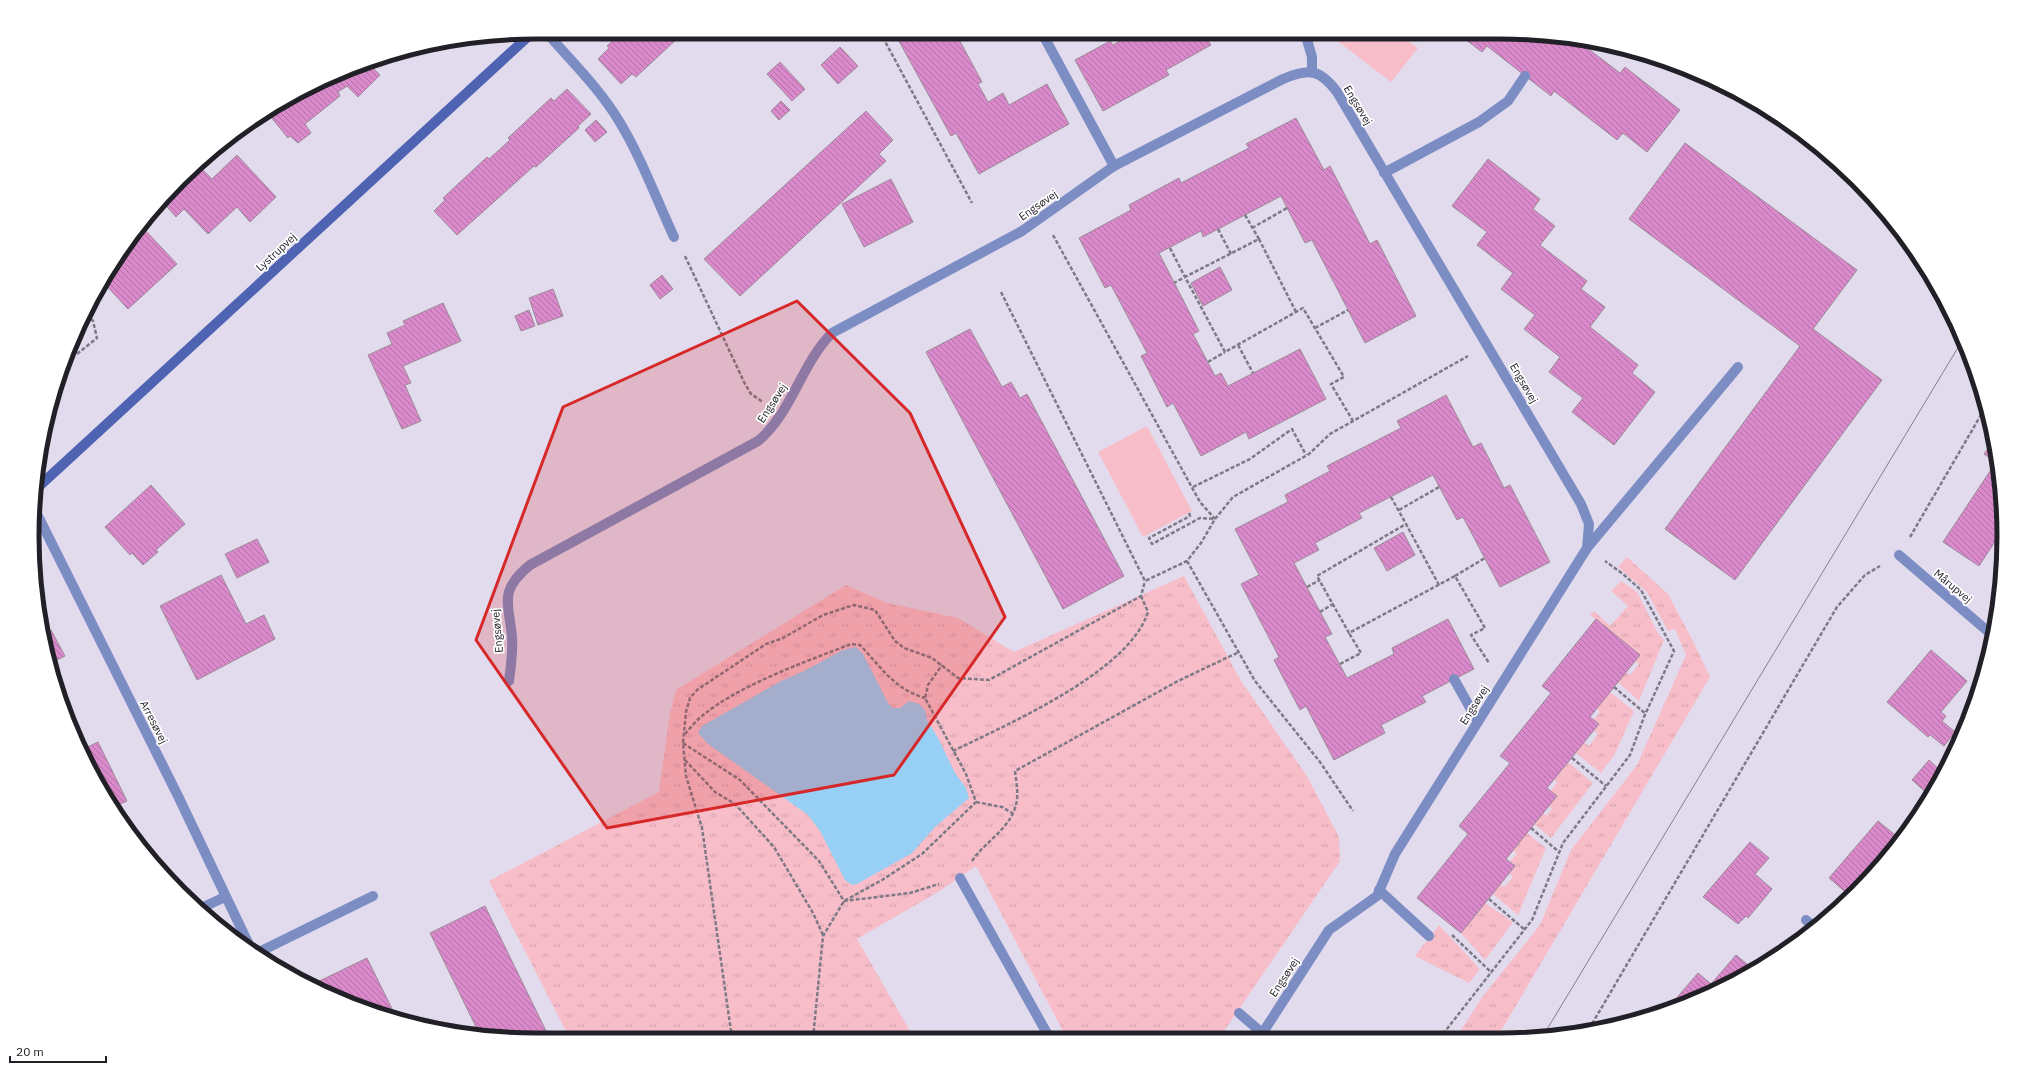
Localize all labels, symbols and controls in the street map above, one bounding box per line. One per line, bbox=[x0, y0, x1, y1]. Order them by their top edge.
street label: Engsøvej bbox=[1341, 82, 1375, 128]
street label: Engsøvej bbox=[1016, 187, 1060, 223]
street label: Lystrupvej bbox=[253, 230, 299, 274]
street label: Engsøvej bbox=[1507, 360, 1541, 406]
street label: Engsøvej bbox=[754, 381, 790, 425]
street label: Mårupvej bbox=[1931, 566, 1975, 606]
street label: Engsøvej bbox=[488, 608, 506, 654]
street label: Engsøvej bbox=[1456, 683, 1492, 727]
street label: Arresøvej bbox=[137, 698, 171, 746]
street label: Engsøvej bbox=[1266, 955, 1302, 999]
scale bar bbox=[10, 1038, 106, 1064]
text: 20 m bbox=[16, 1044, 44, 1059]

